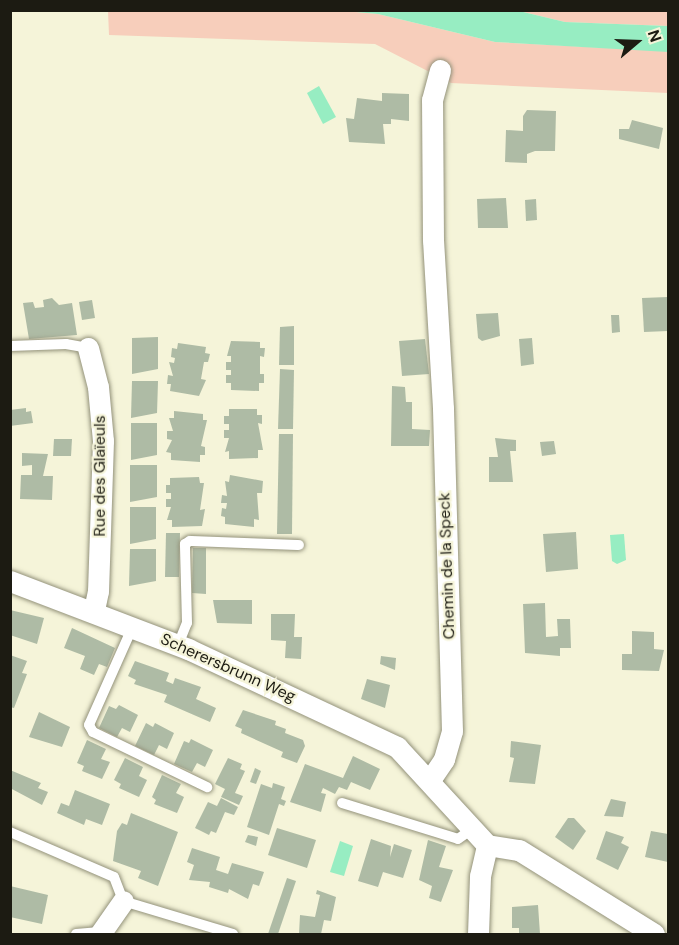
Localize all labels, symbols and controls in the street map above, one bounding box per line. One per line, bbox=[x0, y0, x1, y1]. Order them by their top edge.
north arrow bbox=[607, 12, 667, 72]
text: N bbox=[643, 27, 666, 45]
street label: Rue des Glaïeuls bbox=[90, 415, 110, 537]
street label: Chemin de la Speck bbox=[435, 492, 459, 640]
street label: Scherersbrunn Weg bbox=[158, 630, 298, 706]

